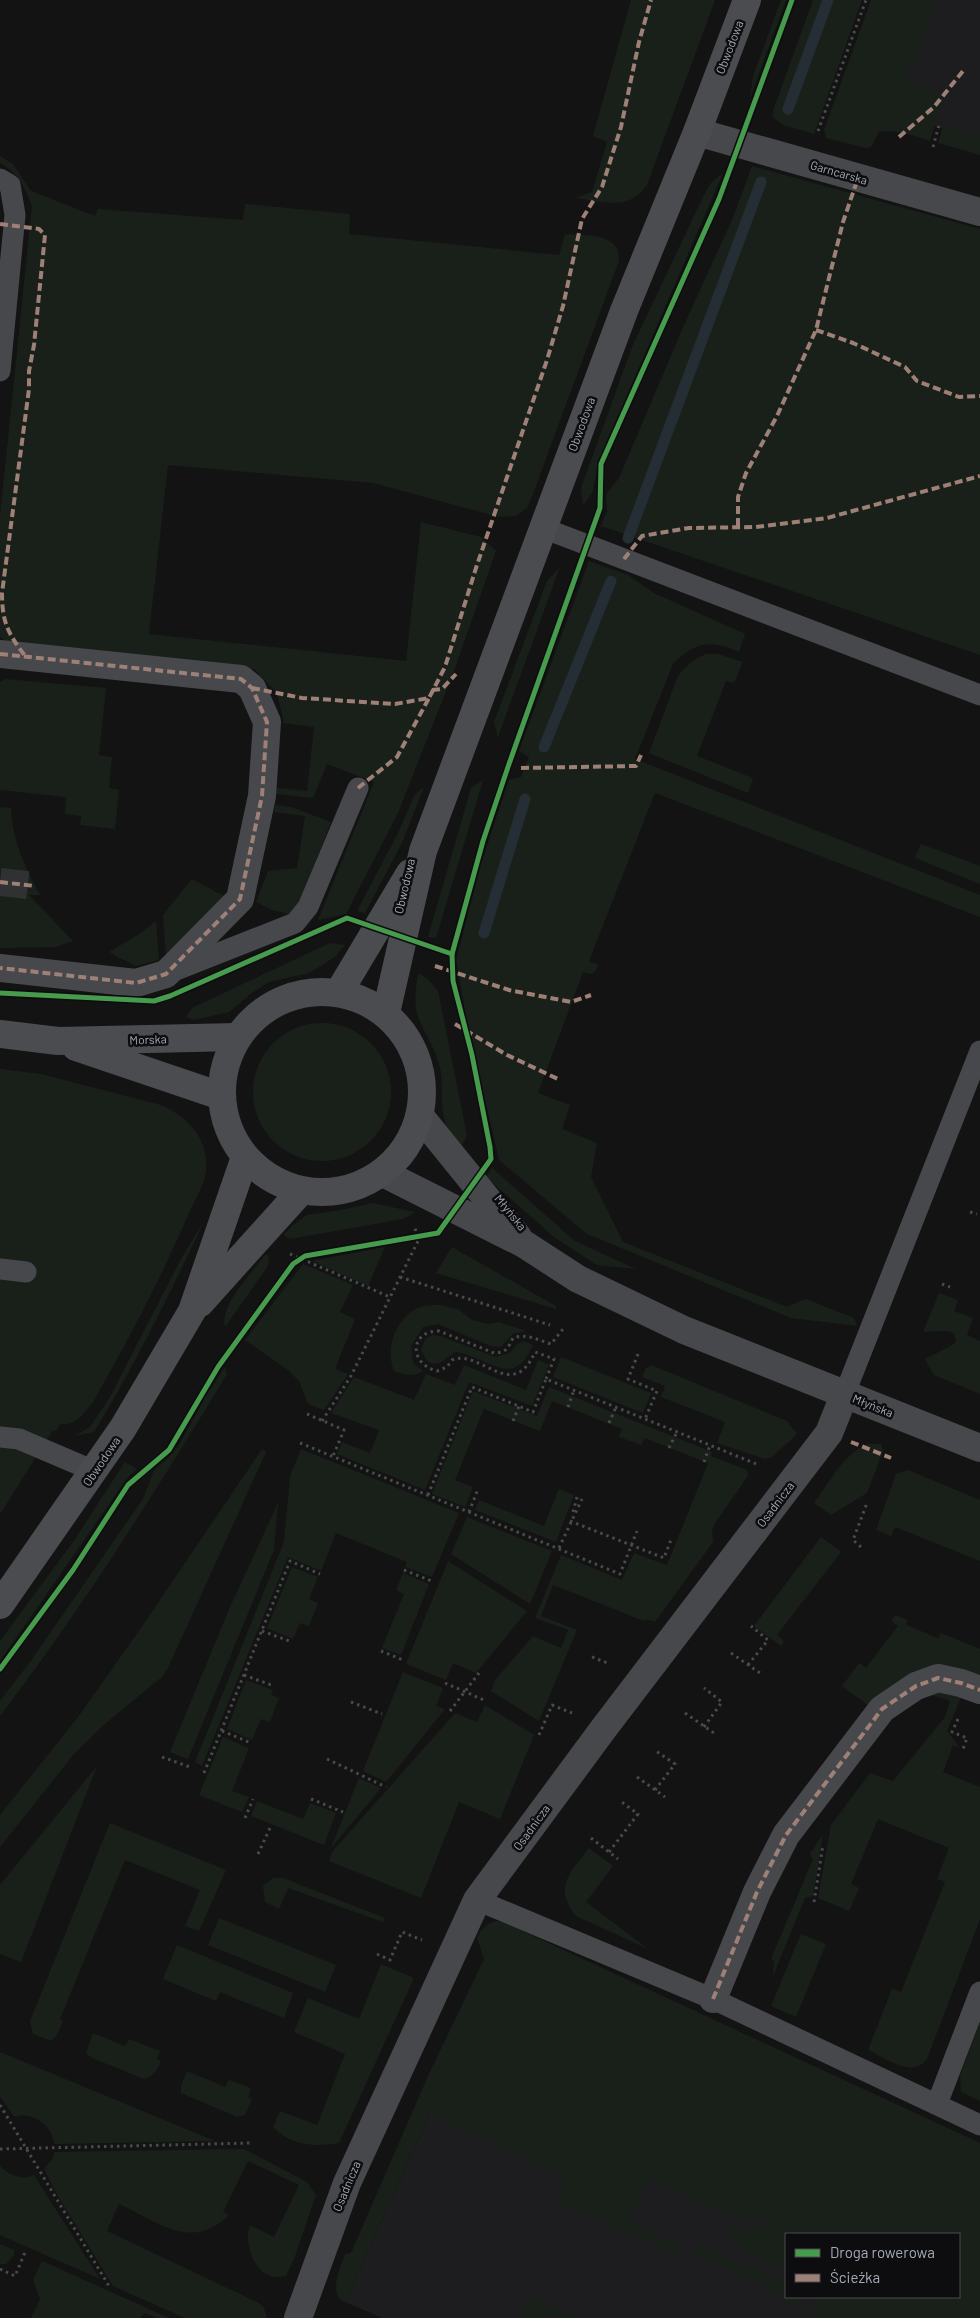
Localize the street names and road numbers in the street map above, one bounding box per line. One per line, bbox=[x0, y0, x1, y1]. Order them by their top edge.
street label: Obwodowa bbox=[712, 18, 746, 76]
street label: Garncarska bbox=[809, 157, 869, 187]
street label: Obwodowa bbox=[565, 395, 597, 453]
street label: Obwodowa bbox=[391, 857, 417, 915]
street label: Morska bbox=[129, 1031, 167, 1047]
street label: Młyńska bbox=[492, 1191, 530, 1233]
street label: Młyńska bbox=[851, 1391, 895, 1419]
street label: Obwodowa bbox=[79, 1434, 123, 1488]
street label: Osadnicza bbox=[753, 1479, 797, 1529]
street label: Osadnicza bbox=[510, 1801, 552, 1853]
street label: Osadnicza bbox=[329, 2159, 363, 2213]

